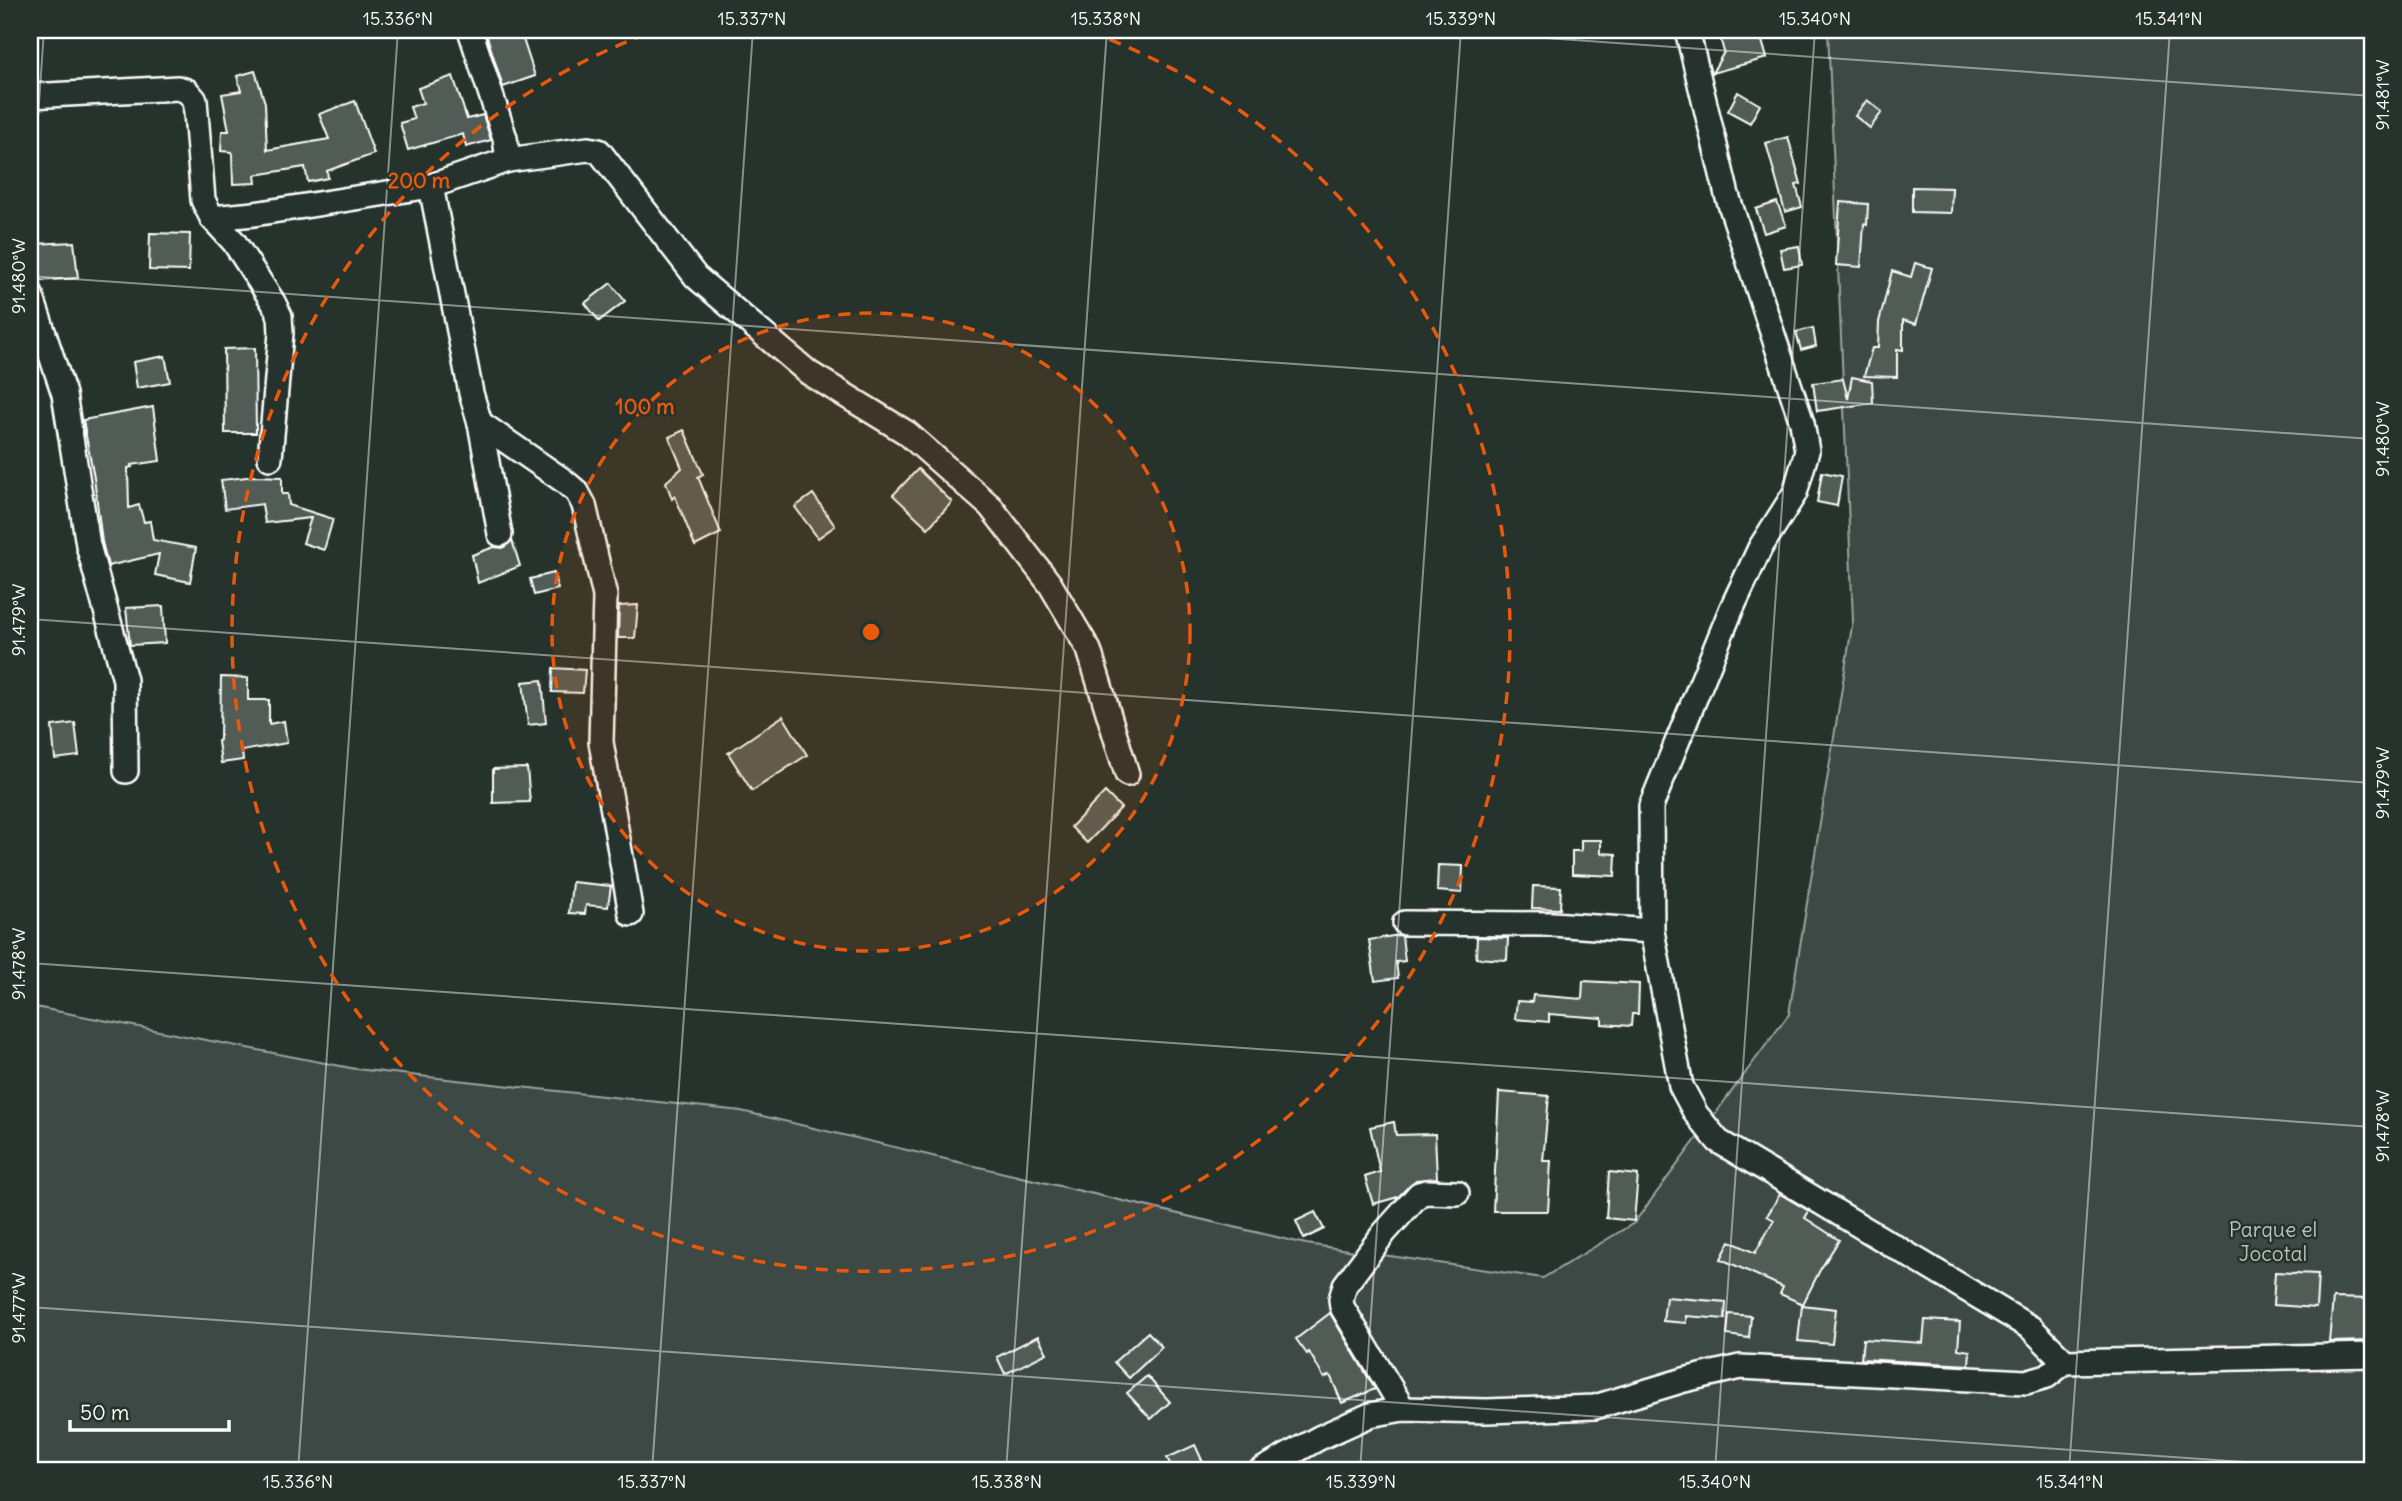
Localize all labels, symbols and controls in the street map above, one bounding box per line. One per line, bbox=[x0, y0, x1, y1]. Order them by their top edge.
text: 15.336°N bbox=[363, 7, 433, 30]
text: 15.337°N bbox=[718, 7, 786, 30]
text: 15.338°N bbox=[1071, 7, 1141, 30]
text: 15.339°N bbox=[1426, 7, 1496, 30]
text: 15.340°N bbox=[1779, 7, 1851, 30]
text: 15.341°N bbox=[2135, 7, 2203, 30]
text: 91.481°W bbox=[2371, 59, 2394, 131]
text: 200 m bbox=[388, 167, 451, 194]
text: 91.480°W bbox=[7, 238, 30, 314]
text: 100 m bbox=[615, 393, 675, 420]
text: 91.480°W bbox=[2371, 401, 2394, 477]
text: 91.479°W bbox=[7, 584, 30, 656]
centre of rings bbox=[859, 620, 883, 644]
text: 91.479°W bbox=[2371, 747, 2394, 819]
text: 91.478°W bbox=[7, 928, 30, 1000]
text: 91.478°W bbox=[2371, 1090, 2394, 1162]
park label: Parque el Jocotal bbox=[2229, 1216, 2317, 1267]
text: 91.477°W bbox=[7, 1272, 30, 1344]
scale bar bbox=[70, 1389, 229, 1433]
text: 50 m bbox=[80, 1399, 129, 1426]
text: 15.336°N bbox=[263, 1470, 333, 1493]
text: 15.337°N bbox=[618, 1470, 686, 1493]
text: 15.338°N bbox=[972, 1470, 1042, 1493]
text: 15.339°N bbox=[1326, 1470, 1396, 1493]
text: 15.340°N bbox=[1679, 1470, 1751, 1493]
text: 15.341°N bbox=[2036, 1470, 2104, 1493]

